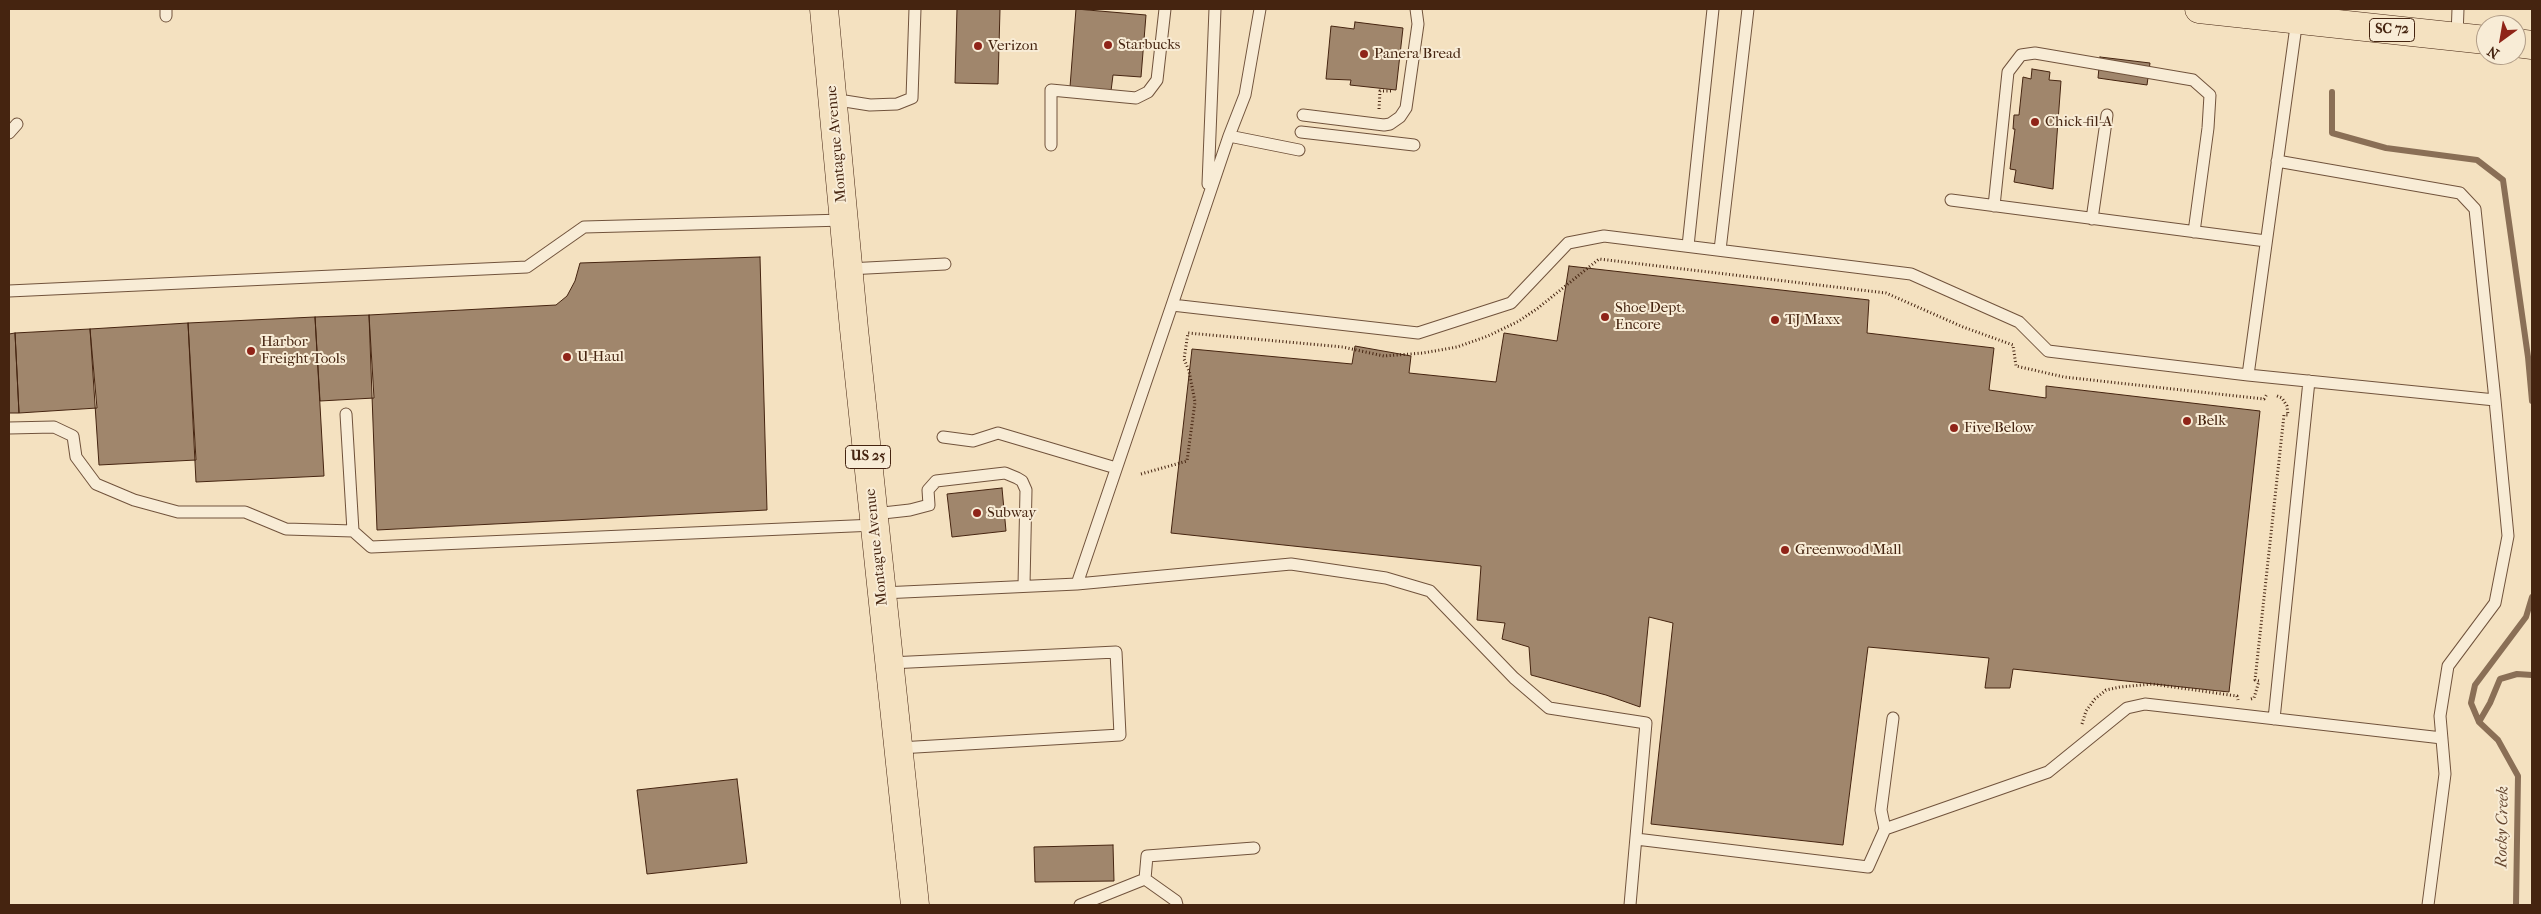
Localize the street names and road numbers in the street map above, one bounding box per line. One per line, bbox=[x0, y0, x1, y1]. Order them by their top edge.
road number: SC 72 bbox=[2370, 18, 2414, 42]
street label: Montague Avenue bbox=[823, 85, 851, 203]
road number: US 25 bbox=[846, 446, 890, 468]
street label: Montague Avenue bbox=[862, 488, 892, 606]

